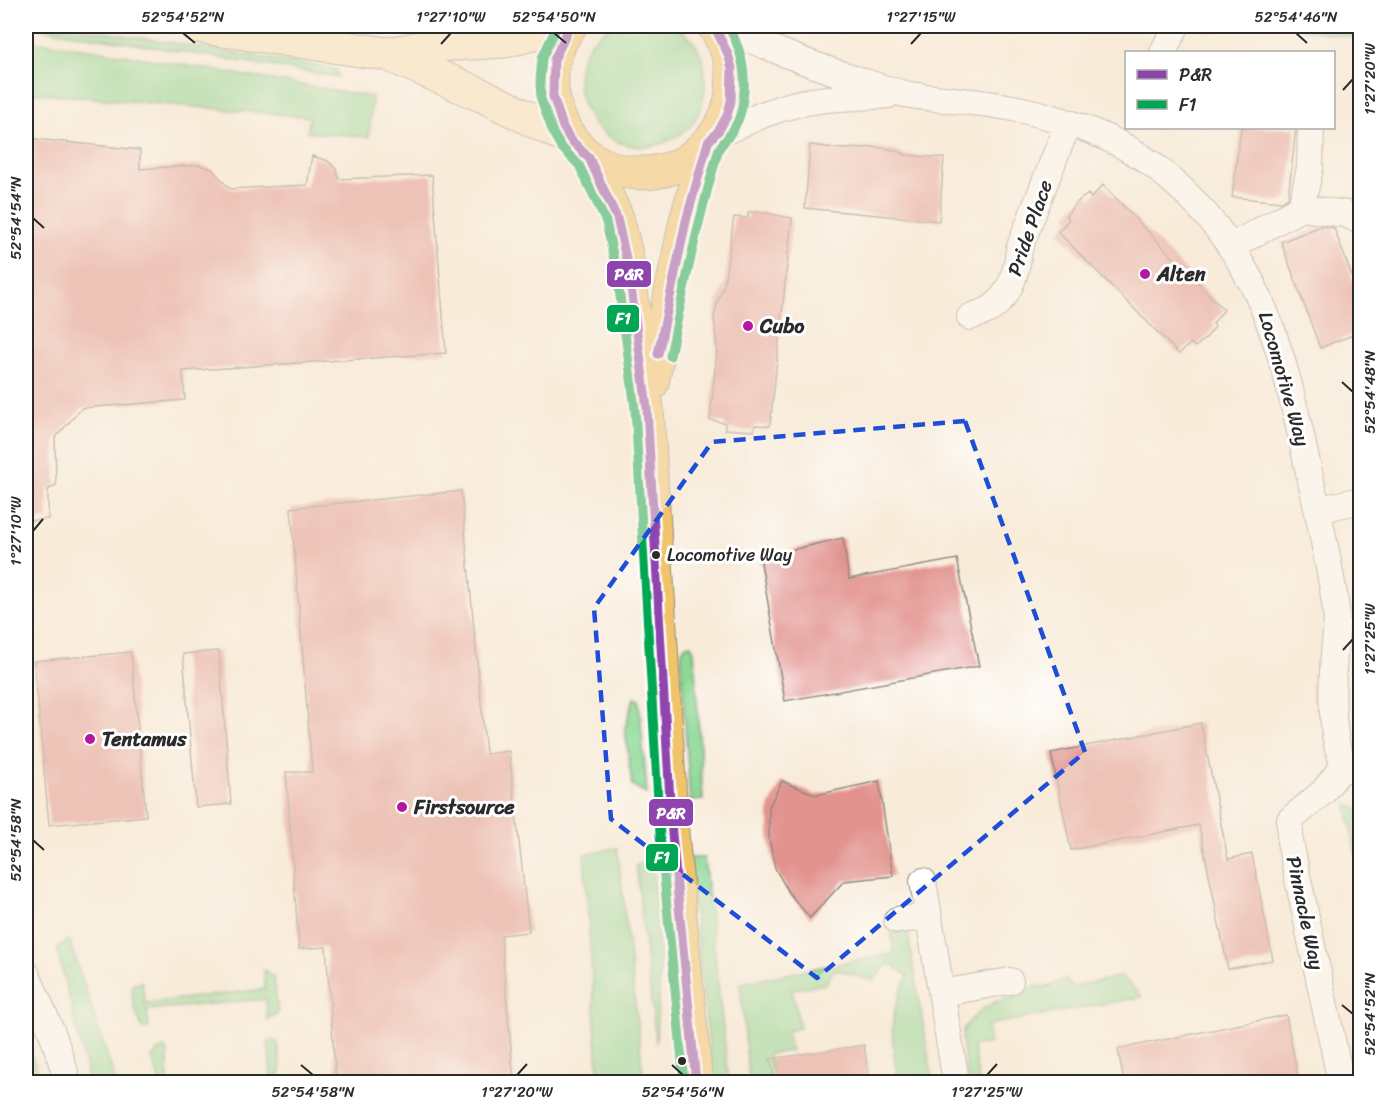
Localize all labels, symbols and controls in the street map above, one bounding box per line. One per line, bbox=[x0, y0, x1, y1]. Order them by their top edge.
text: 52°54'52"N bbox=[142, 4, 225, 30]
text: 1°27'10"W bbox=[416, 4, 486, 30]
text: 52°54'50"N bbox=[512, 4, 596, 30]
text: 1°27'15"W bbox=[886, 4, 956, 30]
text: 52°54'46"N bbox=[1255, 4, 1338, 30]
text: 1°27'20"W bbox=[1357, 43, 1383, 115]
legend bbox=[1125, 51, 1335, 129]
text: P&R bbox=[1179, 59, 1212, 91]
text: F1 bbox=[1179, 89, 1197, 121]
street label: Pride Place bbox=[997, 175, 1063, 281]
text: 52°54'54"N bbox=[3, 176, 29, 260]
place label: Alten bbox=[1156, 257, 1206, 292]
line badge: P&R bbox=[606, 260, 652, 288]
text: P&R bbox=[614, 260, 644, 289]
marker: Alten bbox=[1138, 267, 1152, 281]
line badge: F1 bbox=[606, 304, 640, 333]
text: F1 bbox=[614, 304, 631, 333]
street label: Locomotive Way bbox=[1248, 307, 1320, 451]
place label: Cubo bbox=[759, 309, 805, 344]
marker: Cubo bbox=[741, 319, 755, 333]
text: 52°54'48"N bbox=[1357, 350, 1383, 434]
text: 1°27'10"W bbox=[3, 496, 29, 566]
place label: Locomotive Way bbox=[667, 539, 793, 571]
marker: Locomotive Way bbox=[650, 549, 662, 561]
text: 1°27'25"W bbox=[1357, 603, 1383, 675]
place label: Tentamus bbox=[102, 722, 187, 757]
marker: Tentamus bbox=[83, 732, 97, 746]
place label: Firstsource bbox=[413, 790, 515, 825]
text: 52°54'58"N bbox=[3, 798, 29, 882]
line badge: P&R bbox=[648, 798, 694, 827]
text: P&R bbox=[656, 799, 686, 828]
marker: Firstsource bbox=[395, 800, 409, 814]
line badge: F1 bbox=[645, 843, 679, 872]
text: F1 bbox=[653, 843, 670, 872]
street label: Pinnacle Way bbox=[1276, 853, 1334, 974]
text: 52°54'52"N bbox=[1357, 972, 1383, 1055]
unlabelled marker bbox=[676, 1055, 688, 1067]
text: 52°54'58"N bbox=[271, 1079, 355, 1105]
text: 1°27'20"W bbox=[481, 1079, 553, 1105]
text: 52°54'56"N bbox=[642, 1079, 725, 1105]
text: 1°27'25"W bbox=[951, 1079, 1023, 1105]

